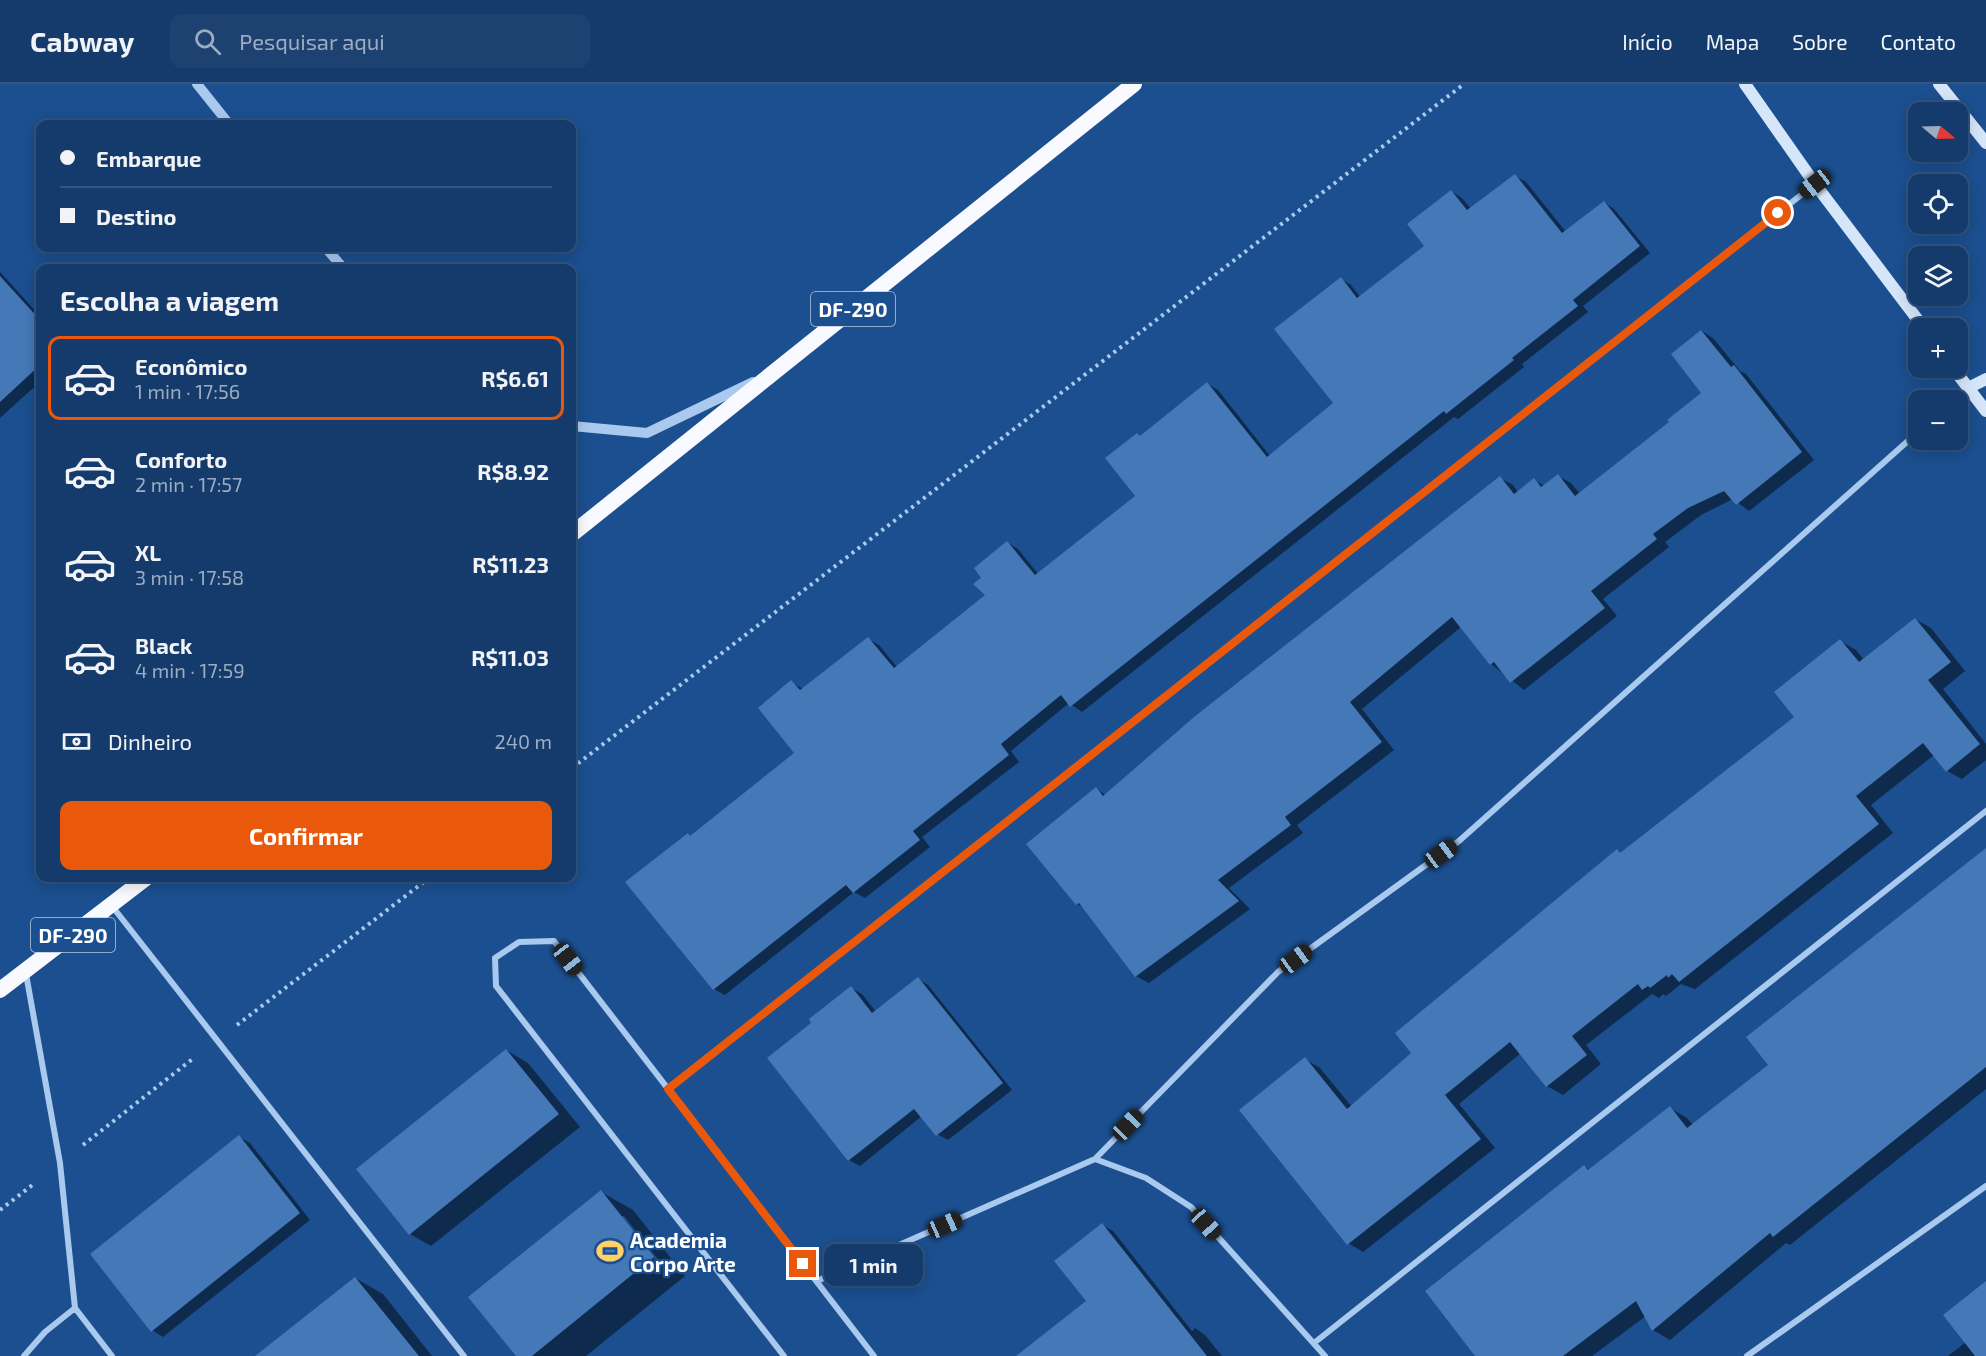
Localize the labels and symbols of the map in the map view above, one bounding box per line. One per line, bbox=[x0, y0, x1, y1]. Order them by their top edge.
north arrow bbox=[1908, 102, 1968, 162]
car bbox=[1795, 166, 1835, 202]
route start bbox=[1764, 199, 1791, 226]
road number: DF-290 bbox=[811, 292, 895, 326]
car bbox=[1421, 836, 1461, 872]
road number: DF-290 bbox=[31, 918, 115, 952]
car bbox=[550, 939, 586, 979]
car bbox=[1276, 941, 1316, 977]
car bbox=[1109, 1106, 1147, 1144]
car bbox=[1187, 1205, 1225, 1243]
car bbox=[925, 1209, 965, 1241]
place label: Academia Corpo Arte bbox=[630, 1227, 736, 1276]
sports icon: Academia Corpo Arte bbox=[595, 1236, 625, 1266]
callout: 1 min bbox=[824, 1243, 923, 1285]
route end bbox=[789, 1250, 816, 1277]

